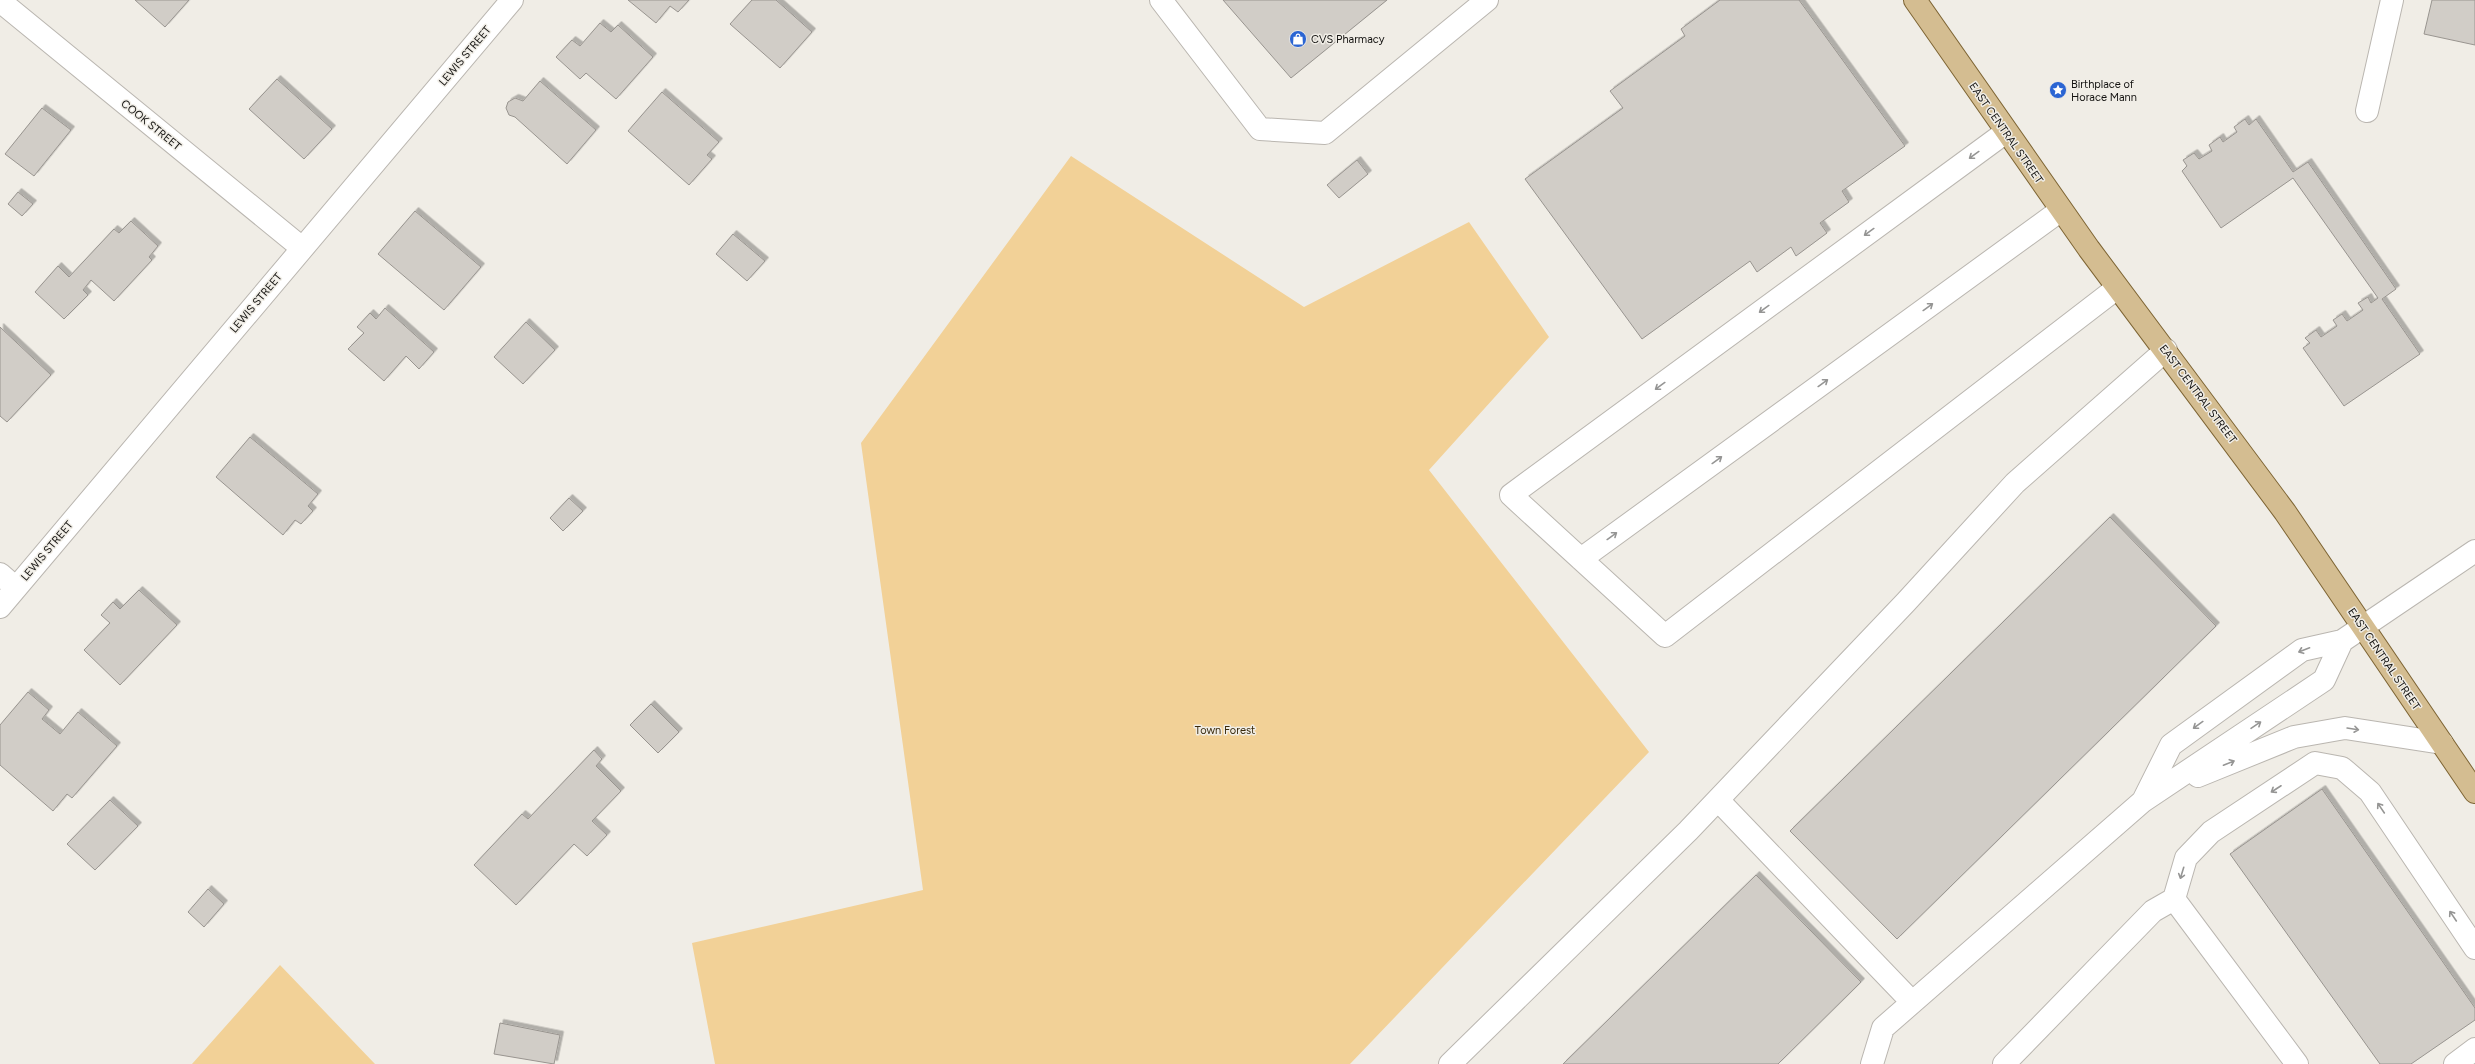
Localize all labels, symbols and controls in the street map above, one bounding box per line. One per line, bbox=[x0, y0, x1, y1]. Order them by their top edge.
street label: LEWIS STREET bbox=[436, 23, 494, 89]
shop icon: CVS Pharmacy bbox=[1288, 29, 1308, 49]
place label: CVS Pharmacy bbox=[1311, 33, 1385, 46]
place label: Birthplace of Horace Mann bbox=[2071, 78, 2137, 104]
street label: EAST CENTRAL STREET bbox=[1966, 80, 2046, 186]
place icon: Birthplace of Horace Mann bbox=[2048, 80, 2068, 100]
street label: COOK STREET bbox=[118, 97, 184, 153]
one-way arrow bbox=[1969, 151, 1980, 159]
one-way arrow bbox=[1864, 228, 1875, 236]
street label: LEWIS STREET bbox=[227, 270, 285, 336]
one-way arrow bbox=[1922, 303, 1933, 311]
one-way arrow bbox=[1759, 305, 1770, 313]
street label: EAST CENTRAL STREET bbox=[2157, 342, 2239, 446]
one-way arrow bbox=[1817, 379, 1828, 388]
one-way arrow bbox=[1654, 382, 1665, 390]
one-way arrow bbox=[1712, 456, 1723, 464]
street label: LEWIS STREET bbox=[18, 518, 76, 584]
one-way arrow bbox=[1607, 532, 1618, 540]
street label: EAST CENTRAL STREET bbox=[2345, 606, 2423, 712]
one-way arrow bbox=[2299, 647, 2311, 655]
one-way arrow bbox=[2193, 721, 2204, 729]
one-way arrow bbox=[2250, 721, 2261, 729]
park label: Town Forest bbox=[1195, 724, 1255, 737]
one-way arrow bbox=[2347, 725, 2360, 733]
one-way arrow bbox=[2223, 759, 2235, 766]
one-way arrow bbox=[2271, 785, 2282, 793]
one-way arrow bbox=[2377, 803, 2385, 814]
one-way arrow bbox=[2178, 866, 2185, 879]
one-way arrow bbox=[2449, 911, 2457, 922]

